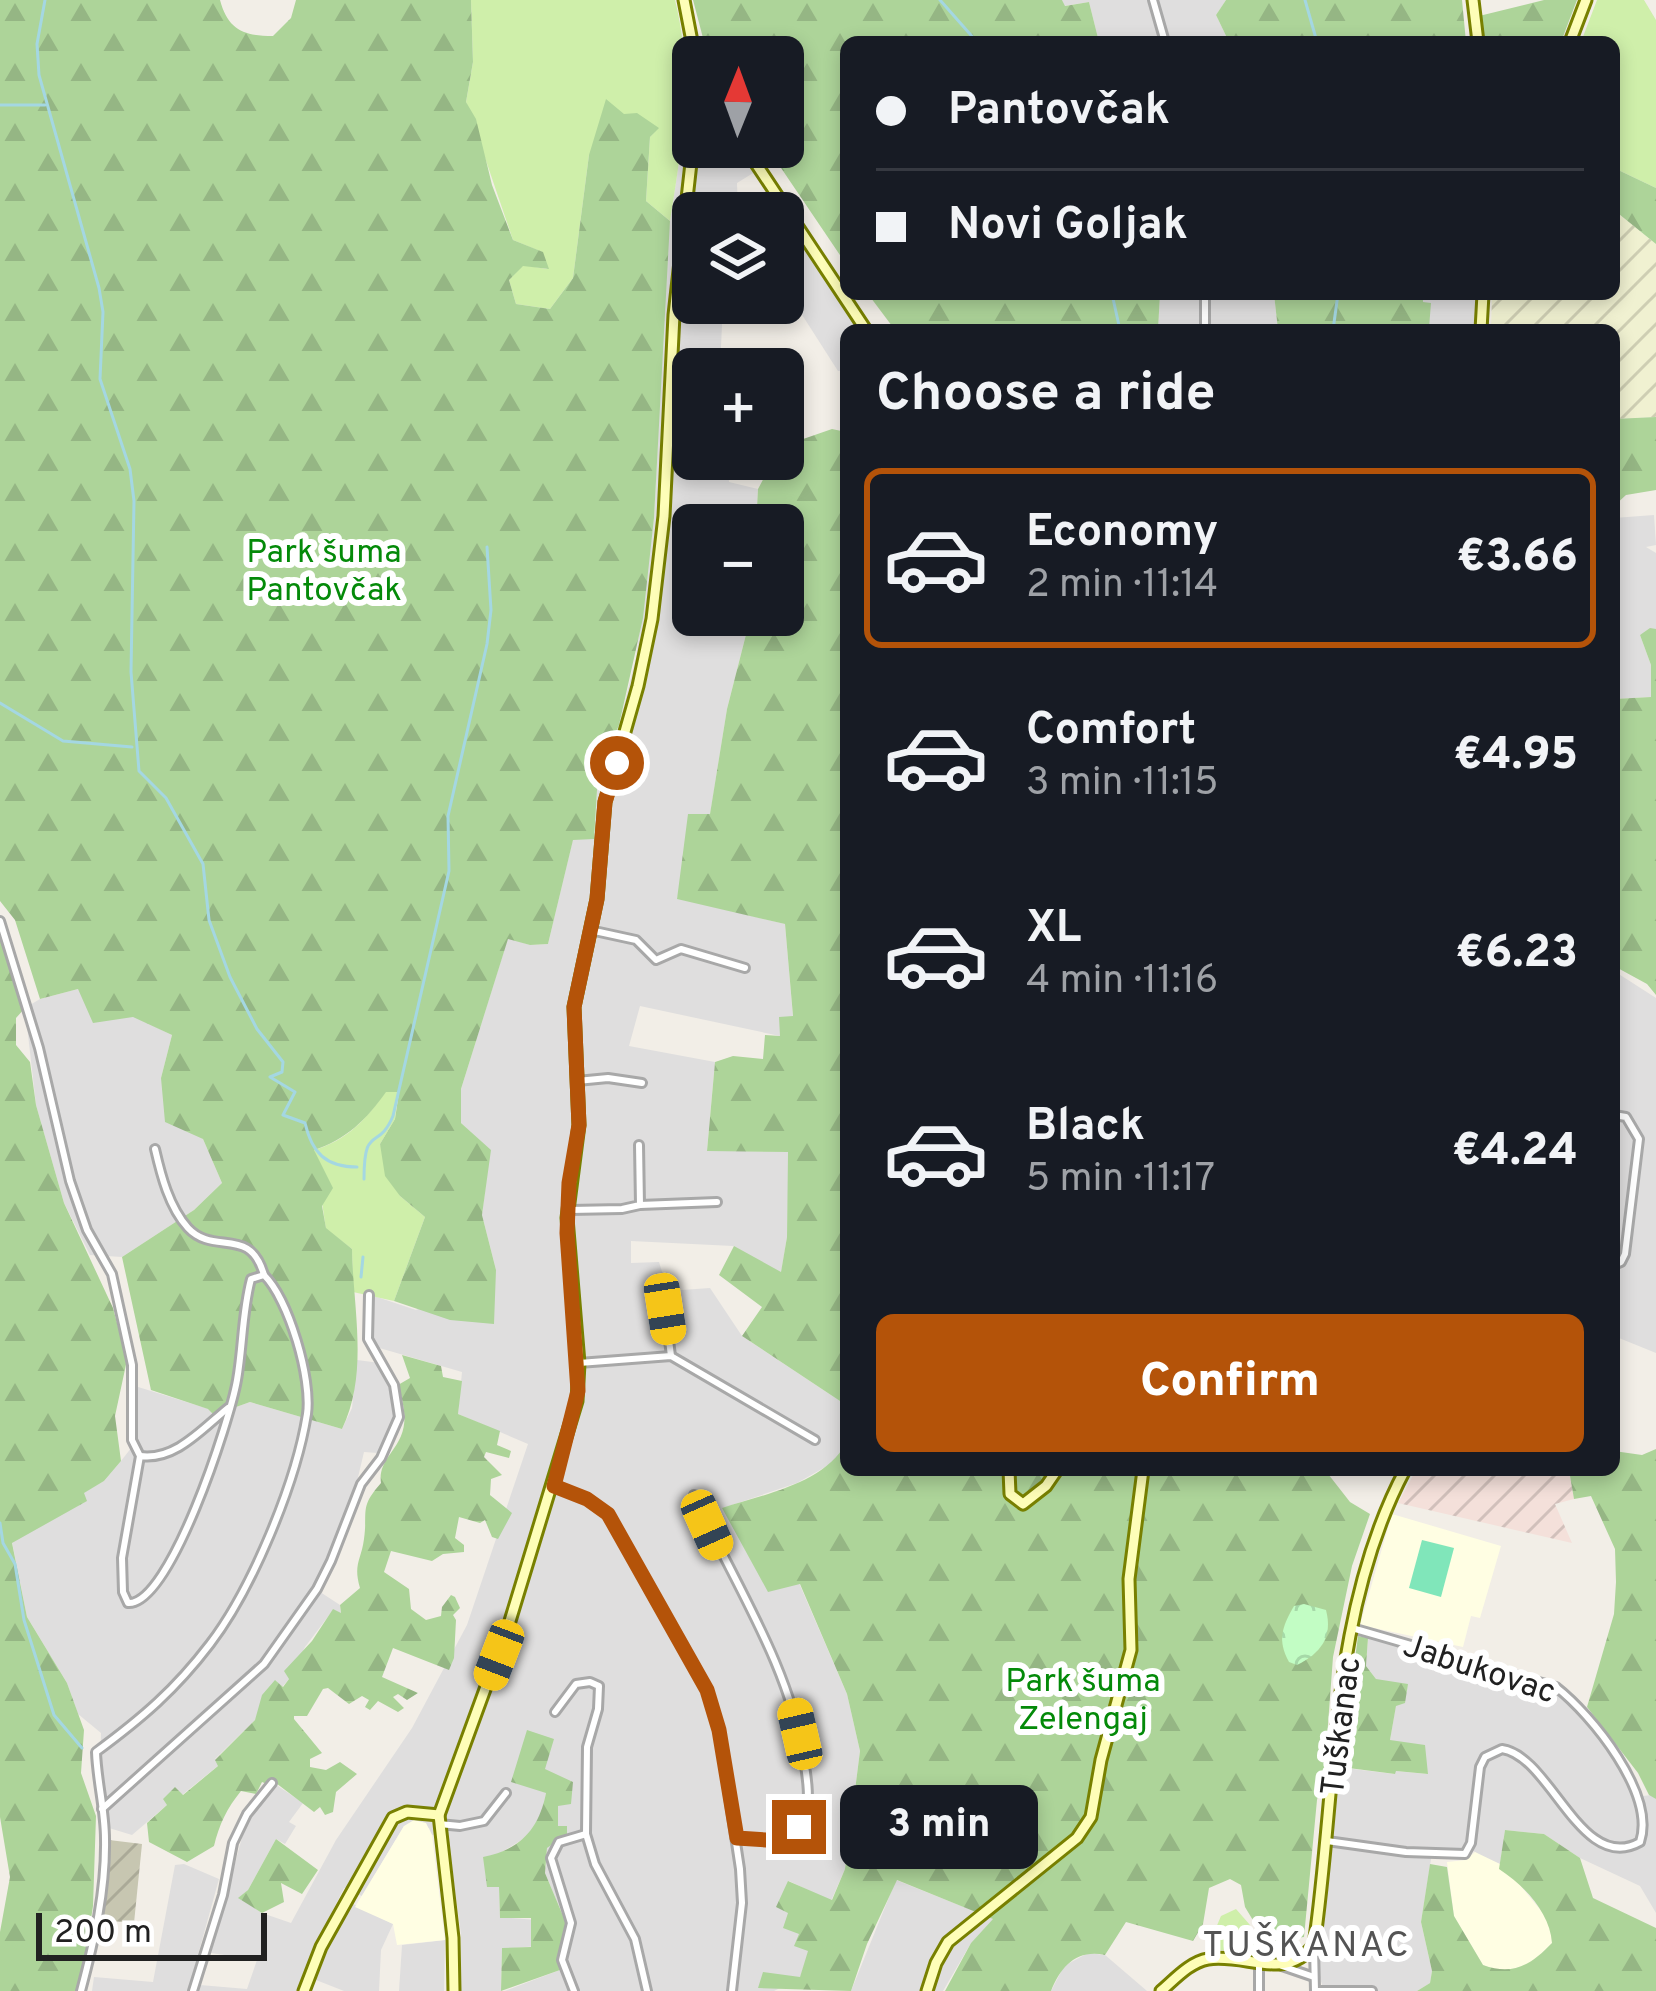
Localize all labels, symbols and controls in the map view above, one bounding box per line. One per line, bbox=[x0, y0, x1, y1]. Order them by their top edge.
north arrow bbox=[672, 36, 804, 168]
map controls bbox=[672, 36, 804, 636]
text: Pantovčak bbox=[948, 83, 1170, 140]
button: layers bbox=[672, 192, 804, 324]
text: Novi Goljak bbox=[948, 198, 1188, 255]
button: + bbox=[672, 348, 804, 480]
text: Choose a ride bbox=[876, 361, 1216, 430]
button: − bbox=[672, 504, 804, 636]
icon: car bbox=[882, 504, 990, 612]
text: Economy bbox=[1026, 505, 1218, 562]
text: €3.66 bbox=[1457, 530, 1578, 587]
park label: Park šuma Pantovčak bbox=[246, 533, 402, 613]
text: 2 min · 11:14 bbox=[1026, 562, 1218, 611]
icon: car bbox=[882, 702, 990, 810]
text: Comfort bbox=[1026, 703, 1196, 760]
text: €4.95 bbox=[1454, 728, 1578, 785]
route start bbox=[590, 736, 644, 790]
text: 3 min · 11:15 bbox=[1026, 760, 1219, 809]
icon: car bbox=[882, 900, 990, 1008]
text: XL bbox=[1026, 901, 1081, 958]
text: €6.23 bbox=[1456, 926, 1578, 983]
text: 4 min · 11:16 bbox=[1026, 958, 1218, 1007]
icon: car bbox=[882, 1098, 990, 1206]
text: Black bbox=[1026, 1099, 1145, 1156]
text: €4.24 bbox=[1452, 1124, 1578, 1181]
text: 5 min · 11:17 bbox=[1026, 1156, 1215, 1205]
car bbox=[642, 1271, 688, 1347]
button: Confirm bbox=[876, 1314, 1584, 1452]
car bbox=[676, 1485, 738, 1565]
car bbox=[469, 1615, 529, 1695]
street label: Jabukovac bbox=[1397, 1626, 1560, 1715]
street label: Tuškanac bbox=[1314, 1655, 1372, 1798]
park label: Park šuma Zelengaj bbox=[1005, 1662, 1161, 1742]
car bbox=[774, 1695, 826, 1773]
callout: 3 min bbox=[841, 1785, 1039, 1869]
route end bbox=[772, 1800, 826, 1854]
text: 3 min bbox=[888, 1802, 990, 1851]
scale bar bbox=[36, 1907, 267, 1960]
text: 200 m bbox=[54, 1913, 152, 1955]
district label: TUŠKANAC bbox=[1202, 1922, 1412, 1970]

